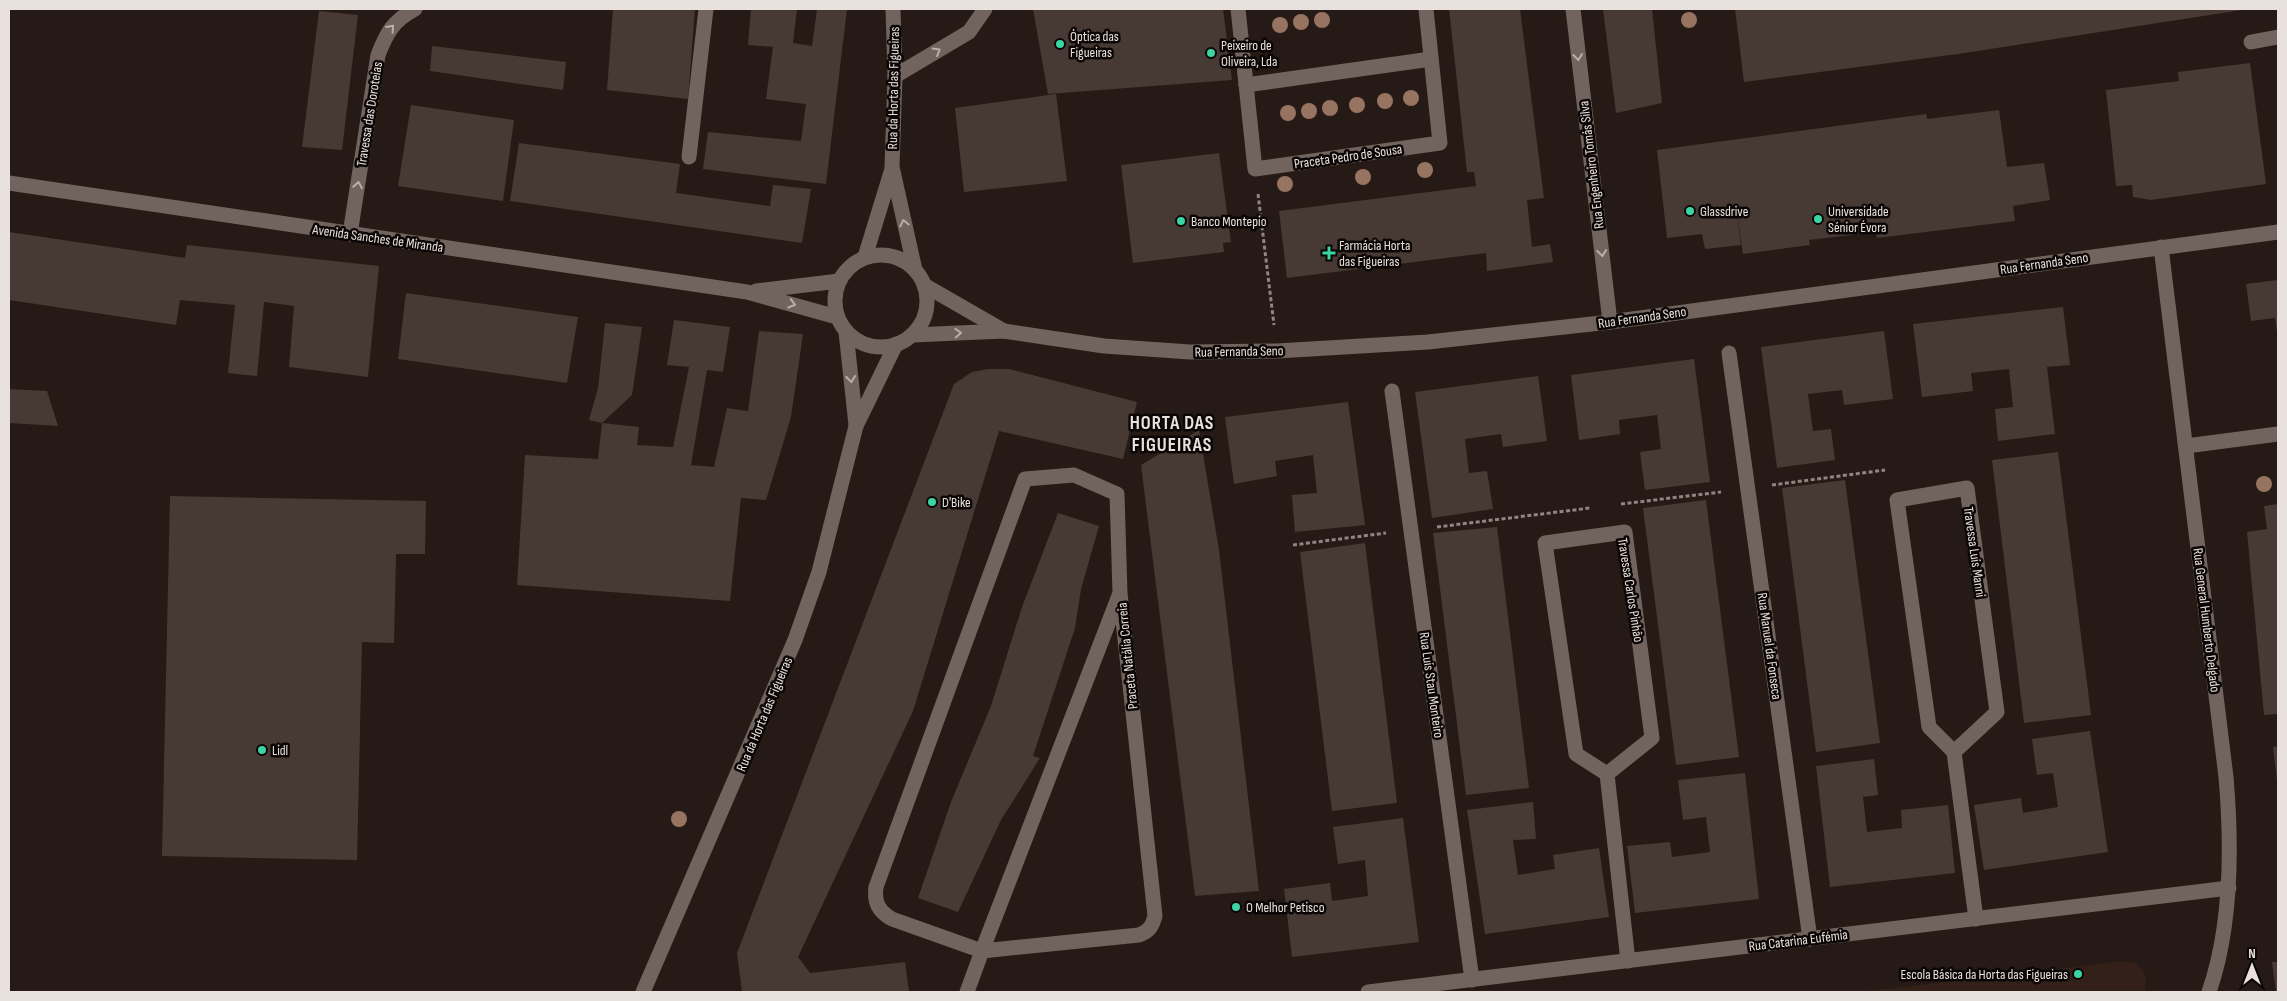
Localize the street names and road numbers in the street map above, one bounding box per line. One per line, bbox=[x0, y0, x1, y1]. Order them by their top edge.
street label: Rua da Horta das Figueiras bbox=[884, 26, 903, 150]
street label: Travessa das Doroteias bbox=[353, 61, 386, 168]
street label: Rua Engenheiro Tomás Silva bbox=[1575, 100, 1608, 230]
street label: Praceta Pedro de Sousa bbox=[1293, 140, 1403, 172]
street label: Avenida Sanches de Miranda bbox=[311, 221, 444, 256]
street label: Rua Fernanda Seno bbox=[1999, 249, 2089, 278]
street label: Rua Fernanda Seno bbox=[1597, 303, 1687, 332]
street label: Rua Fernanda Seno bbox=[1194, 342, 1284, 361]
street label: Travessa Luís Manni bbox=[1960, 506, 1989, 598]
street label: Travessa Carlos Pinhão bbox=[1614, 537, 1647, 644]
street label: Rua General Humberto Delgado bbox=[2189, 547, 2224, 694]
street label: Rua Manuel da Fonseca bbox=[1754, 592, 1785, 701]
street label: Praceta Natália Correia bbox=[1113, 602, 1142, 710]
street label: Rua Luís Stau Monteiro bbox=[1416, 631, 1447, 739]
street label: Rua da Horta das Figueiras bbox=[733, 654, 796, 774]
street label: Rua Catarina Eufémia bbox=[1748, 926, 1849, 955]

